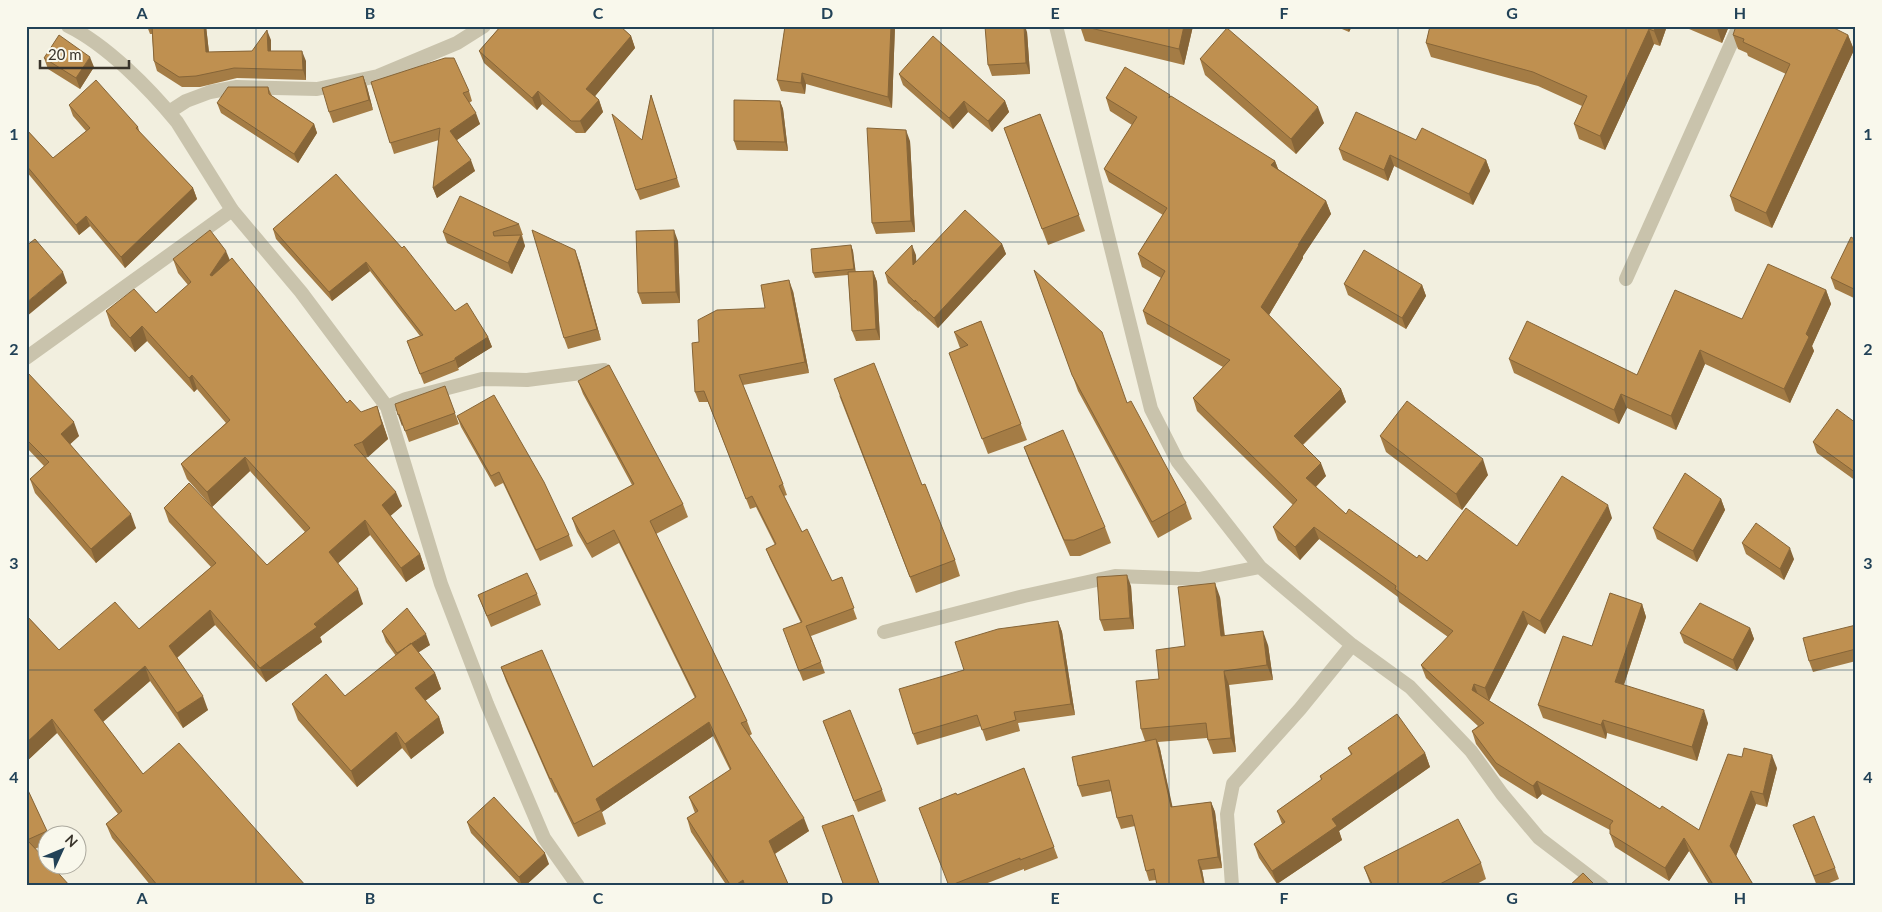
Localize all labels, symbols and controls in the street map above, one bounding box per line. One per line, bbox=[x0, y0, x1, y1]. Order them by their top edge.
text: A bbox=[135, 3, 148, 22]
text: B bbox=[365, 3, 375, 22]
text: C bbox=[593, 3, 604, 22]
text: D bbox=[821, 3, 833, 22]
text: E bbox=[1050, 3, 1060, 22]
text: F bbox=[1279, 3, 1289, 22]
text: G bbox=[1506, 3, 1518, 22]
text: H bbox=[1734, 3, 1746, 22]
scale bar bbox=[40, 38, 129, 70]
text: 20 m bbox=[48, 45, 82, 63]
text: 1 bbox=[9, 124, 19, 143]
text: 1 bbox=[1863, 124, 1873, 143]
text: 2 bbox=[9, 339, 19, 358]
text: 2 bbox=[1863, 339, 1873, 358]
text: 3 bbox=[9, 553, 19, 572]
text: 3 bbox=[1863, 553, 1873, 572]
text: 4 bbox=[9, 767, 19, 786]
text: 4 bbox=[1863, 767, 1873, 786]
north arrow bbox=[38, 824, 88, 874]
text: N bbox=[62, 831, 82, 850]
text: A bbox=[135, 888, 148, 907]
text: B bbox=[365, 888, 375, 907]
text: C bbox=[593, 888, 604, 907]
text: D bbox=[821, 888, 833, 907]
text: E bbox=[1050, 888, 1060, 907]
text: F bbox=[1279, 888, 1289, 907]
text: G bbox=[1506, 888, 1518, 907]
text: H bbox=[1734, 888, 1746, 907]

